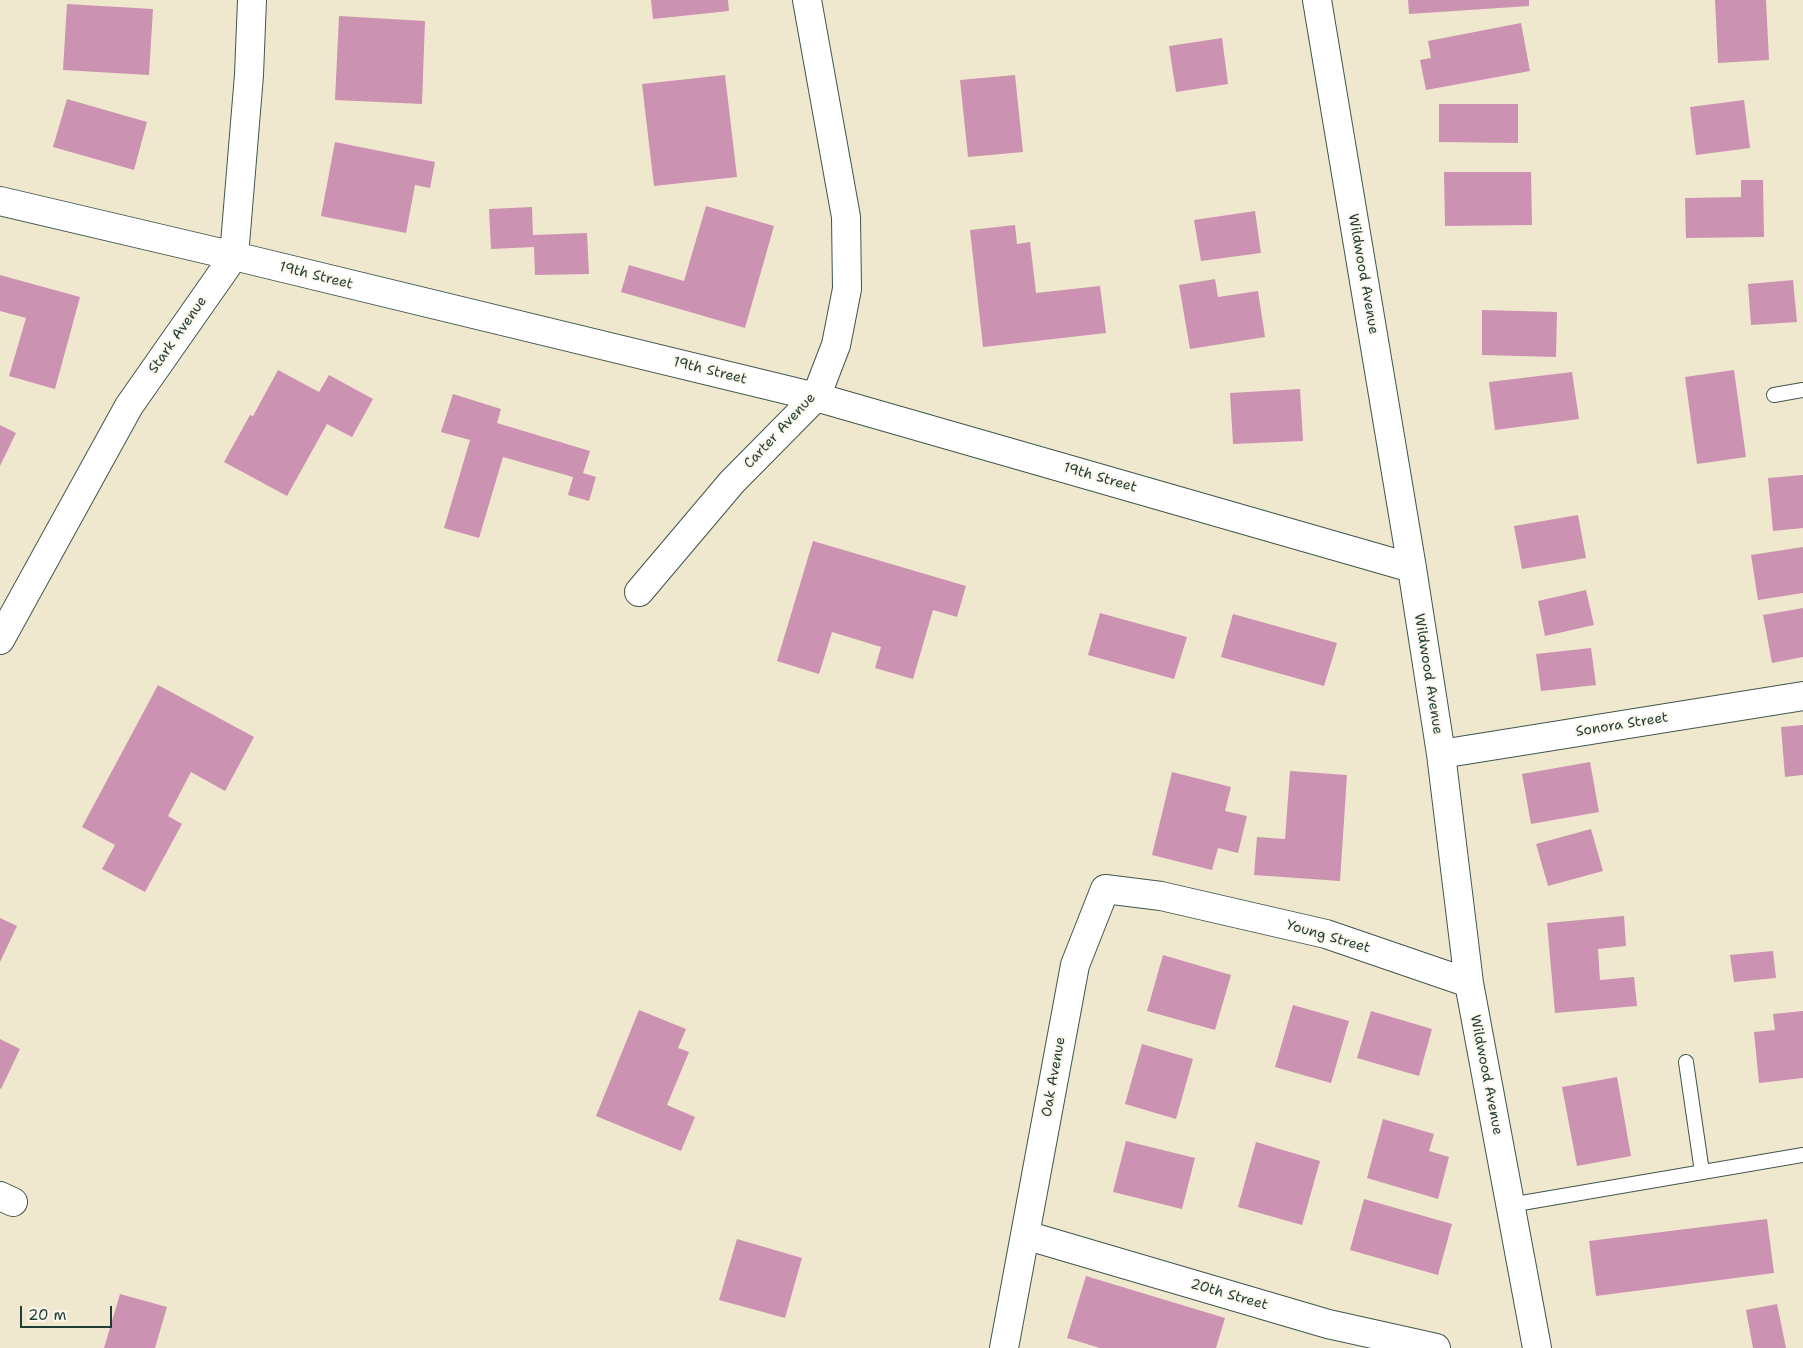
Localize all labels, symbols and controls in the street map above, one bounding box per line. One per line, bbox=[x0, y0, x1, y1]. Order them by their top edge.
street label: Wildwood Avenue bbox=[1344, 212, 1382, 336]
street label: 19th Street bbox=[277, 259, 355, 293]
street label: Stark Avenue bbox=[145, 293, 211, 377]
street label: 19th Street bbox=[671, 354, 749, 388]
street label: Carter Avenue bbox=[741, 390, 819, 472]
street label: 19th Street bbox=[1061, 460, 1139, 496]
street label: Wildwood Avenue bbox=[1410, 612, 1446, 736]
street label: Sonora Street bbox=[1575, 709, 1669, 741]
street label: Young Street bbox=[1284, 917, 1372, 957]
street label: Wildwood Avenue bbox=[1466, 1013, 1506, 1137]
street label: Oak Avenue bbox=[1039, 1036, 1069, 1118]
street label: 20th Street bbox=[1188, 1276, 1270, 1314]
scale bar bbox=[22, 1296, 115, 1328]
text: 20 m bbox=[28, 1305, 67, 1325]

